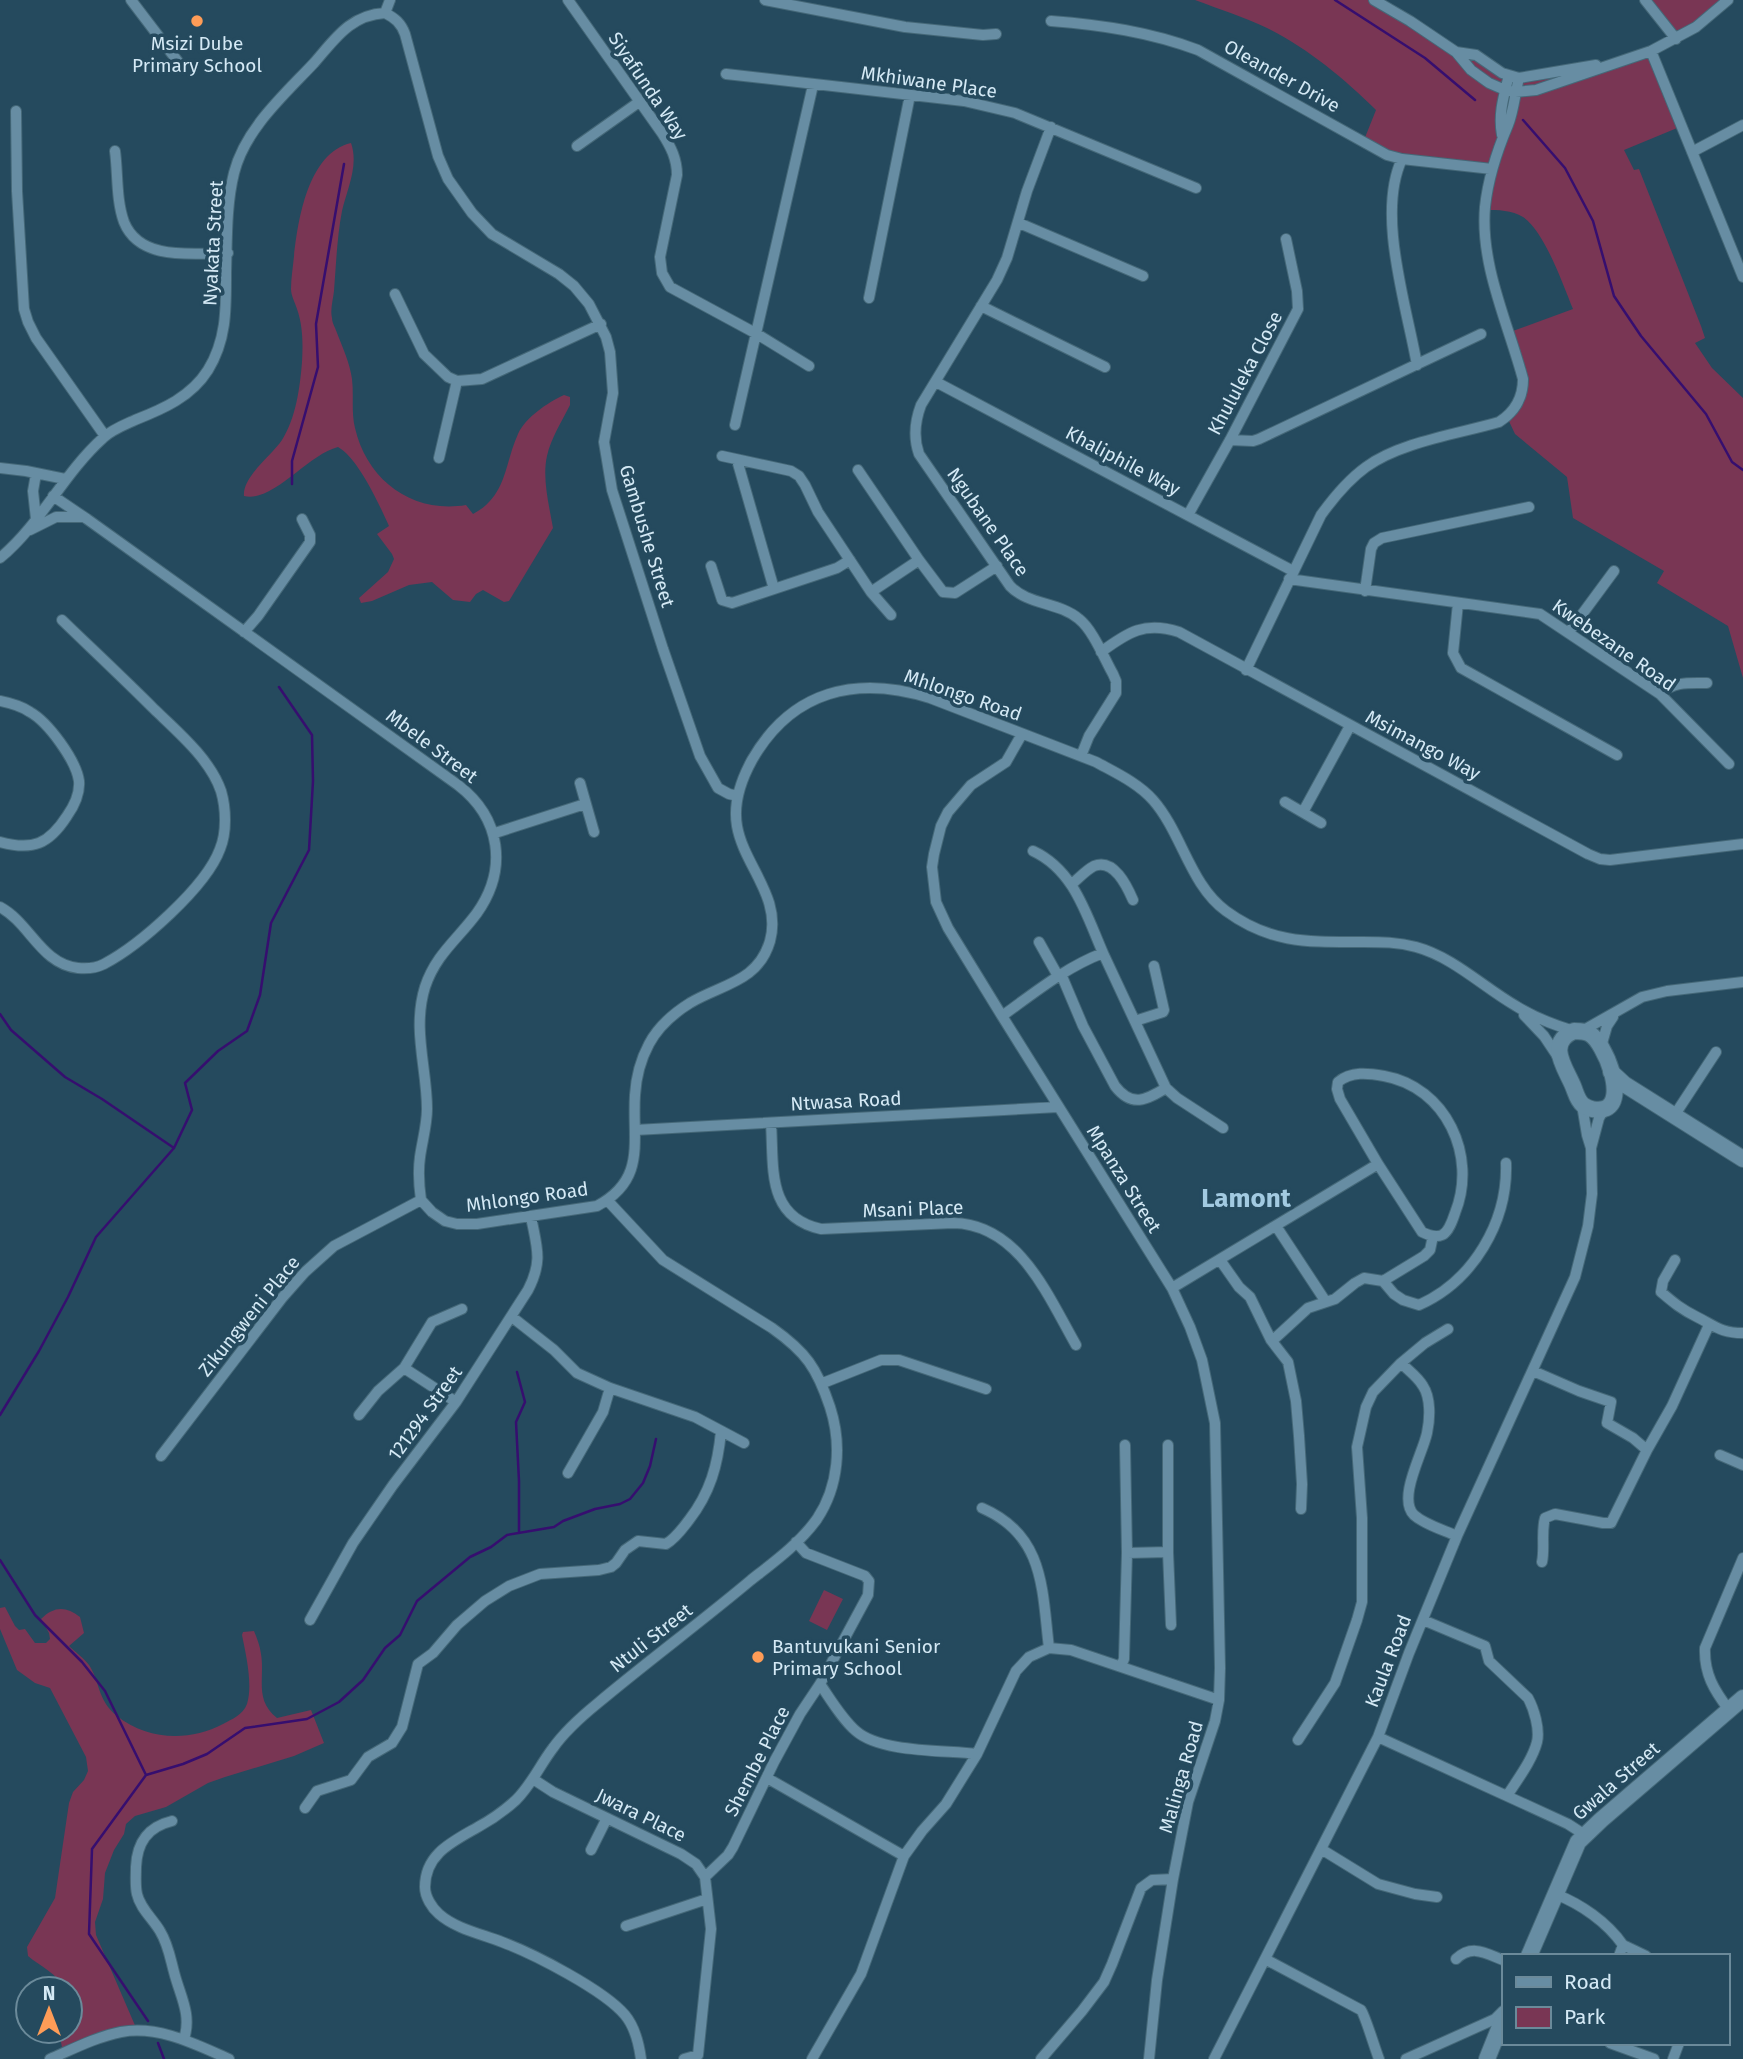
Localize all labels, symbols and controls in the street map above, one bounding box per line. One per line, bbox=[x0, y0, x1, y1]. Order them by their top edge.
marker: Msizi Dube Primary School bbox=[189, 13, 205, 29]
street label: Siyafunda Way bbox=[604, 28, 693, 145]
place label: Msizi Dube Primary School bbox=[132, 32, 262, 77]
street label: Oleander Drive bbox=[1220, 35, 1344, 117]
street label: Mkhiwane Place bbox=[860, 61, 998, 103]
street label: Nyakata Street bbox=[198, 179, 228, 306]
street label: Khululeka Close bbox=[1203, 307, 1287, 439]
street label: Khaliphile Way bbox=[1062, 421, 1185, 501]
street label: Gambushe Street bbox=[614, 462, 680, 610]
street label: Ngubane Place bbox=[942, 463, 1034, 581]
street label: Kwebezane Road bbox=[1548, 594, 1680, 696]
street label: Mhlongo Road bbox=[901, 664, 1025, 726]
street label: Mbele Street bbox=[382, 704, 482, 788]
street label: Msimango Way bbox=[1362, 705, 1485, 785]
street label: Ntwasa Road bbox=[790, 1087, 902, 1115]
street label: Mpanza Street bbox=[1082, 1121, 1166, 1237]
street label: Mhlongo Road bbox=[464, 1177, 590, 1217]
district label: Lamont bbox=[1201, 1183, 1292, 1214]
street label: Msani Place bbox=[862, 1196, 964, 1222]
street label: Zikungweni Place bbox=[193, 1251, 305, 1381]
street label: 121294 Street bbox=[383, 1361, 467, 1465]
street label: Ntuli Street bbox=[605, 1599, 697, 1677]
street label: Kaula Road bbox=[1360, 1612, 1416, 1710]
place label: Bantuvukani Senior Primary School bbox=[772, 1635, 941, 1680]
marker: Bantuvukani Senior Primary School bbox=[750, 1649, 766, 1665]
street label: Shembe Place bbox=[719, 1702, 795, 1820]
street label: Malinga Road bbox=[1154, 1718, 1208, 1836]
street label: Gwala Street bbox=[1568, 1737, 1664, 1825]
street label: Jwara Place bbox=[592, 1783, 690, 1847]
legend bbox=[1502, 1954, 1729, 2045]
text: Road bbox=[1564, 1969, 1612, 1995]
north arrow bbox=[14, 1975, 84, 2045]
text: N bbox=[43, 1982, 55, 2005]
text: Park bbox=[1564, 2004, 1606, 2030]

